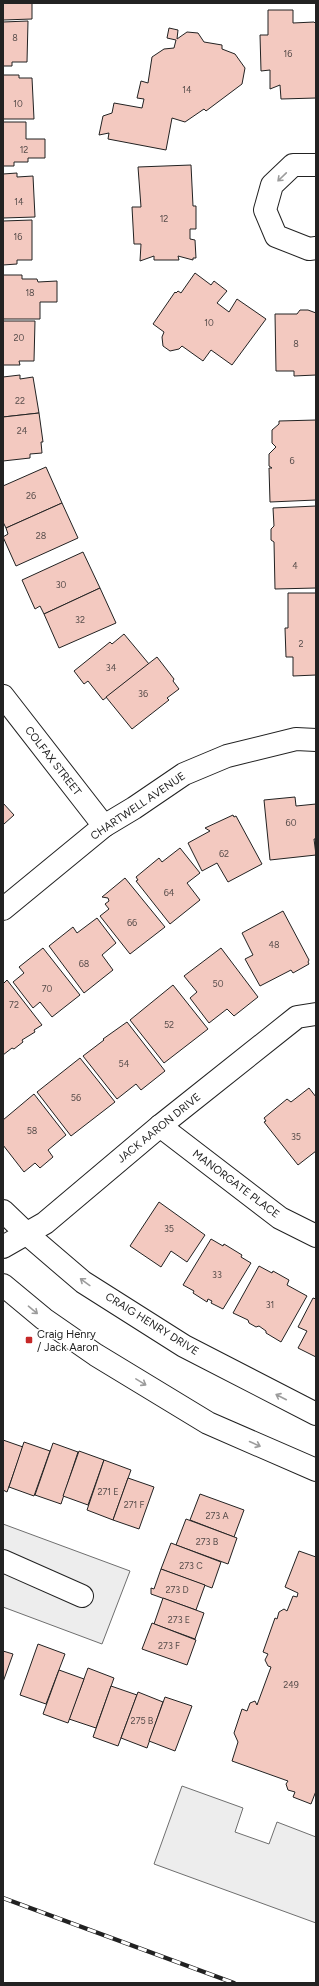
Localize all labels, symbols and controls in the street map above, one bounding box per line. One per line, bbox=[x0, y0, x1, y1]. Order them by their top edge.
house number: 8 bbox=[12, 32, 18, 43]
house number: 16 bbox=[284, 48, 292, 59]
house number: 14 bbox=[182, 84, 192, 95]
house number: 10 bbox=[13, 98, 23, 109]
house number: 12 bbox=[20, 144, 28, 155]
one-way arrow bbox=[277, 172, 287, 181]
house number: 14 bbox=[14, 196, 24, 207]
house number: 12 bbox=[160, 213, 168, 224]
house number: 16 bbox=[14, 231, 22, 242]
house number: 18 bbox=[25, 287, 35, 298]
house number: 10 bbox=[204, 317, 214, 328]
house number: 20 bbox=[14, 332, 25, 343]
house number: 8 bbox=[293, 338, 299, 349]
house number: 22 bbox=[15, 395, 25, 406]
house number: 24 bbox=[17, 425, 28, 436]
house number: 6 bbox=[289, 455, 295, 466]
house number: 26 bbox=[26, 490, 36, 501]
house number: 28 bbox=[36, 530, 47, 541]
house number: 4 bbox=[292, 560, 298, 571]
house number: 30 bbox=[56, 579, 67, 590]
house number: 32 bbox=[75, 614, 85, 625]
house number: 2 bbox=[298, 638, 304, 649]
house number: 34 bbox=[106, 662, 117, 673]
house number: 36 bbox=[138, 688, 148, 699]
street label: COLFAX STREET bbox=[22, 724, 84, 798]
street label: CHARTWELL AVENUE bbox=[88, 769, 188, 843]
house number: 60 bbox=[286, 817, 297, 828]
house number: 62 bbox=[219, 848, 229, 859]
house number: 64 bbox=[164, 887, 175, 898]
house number: 66 bbox=[127, 917, 137, 928]
house number: 48 bbox=[268, 939, 280, 950]
house number: 68 bbox=[79, 958, 90, 969]
house number: 50 bbox=[213, 978, 224, 989]
house number: 70 bbox=[42, 983, 53, 994]
house number: 72 bbox=[9, 999, 19, 1010]
house number: 52 bbox=[164, 1019, 174, 1030]
house number: 54 bbox=[119, 1058, 130, 1069]
street label: JACK AARON DRIVE bbox=[115, 1090, 203, 1166]
house number: 56 bbox=[71, 1092, 81, 1103]
house number: 58 bbox=[27, 1125, 38, 1136]
house number: 35 bbox=[291, 1131, 301, 1142]
street label: MANORGATE PLACE bbox=[190, 1147, 282, 1221]
house number: 35 bbox=[164, 1223, 174, 1234]
house number: 33 bbox=[212, 1269, 222, 1280]
one-way arrow bbox=[79, 1278, 90, 1286]
street label: CRAIG HENRY DRIVE bbox=[103, 1290, 201, 1358]
house number: 31 bbox=[266, 1299, 274, 1310]
one-way arrow bbox=[28, 1306, 38, 1315]
place label: Craig Henry / Jack Aaron bbox=[37, 1328, 99, 1354]
marker: Craig Henry / Jack Aaron bbox=[24, 1335, 34, 1345]
one-way arrow bbox=[135, 1379, 147, 1387]
one-way arrow bbox=[275, 1393, 287, 1400]
one-way arrow bbox=[249, 1440, 261, 1448]
house number: 271 E bbox=[97, 1486, 119, 1497]
house number: 271 F bbox=[124, 1499, 144, 1510]
house number: 273 A bbox=[205, 1510, 229, 1521]
house number: 273 B bbox=[196, 1536, 219, 1547]
house number: 273 C bbox=[179, 1560, 203, 1571]
house number: 273 D bbox=[165, 1584, 189, 1595]
house number: 273 E bbox=[168, 1614, 190, 1625]
house number: 273 F bbox=[158, 1640, 180, 1651]
house number: 249 bbox=[283, 1679, 299, 1690]
house number: 275 B bbox=[131, 1715, 154, 1726]

